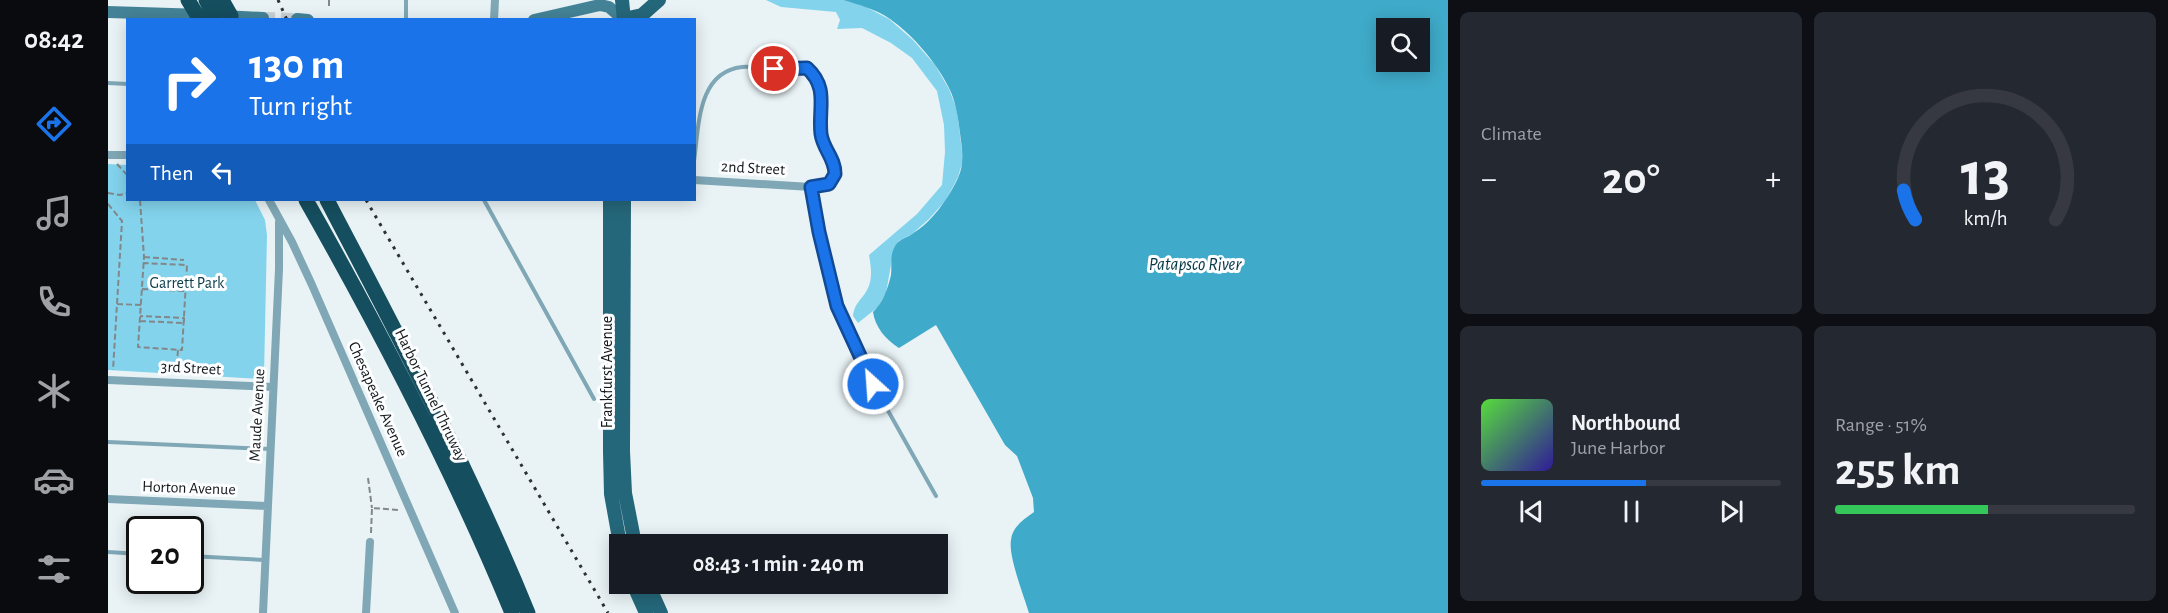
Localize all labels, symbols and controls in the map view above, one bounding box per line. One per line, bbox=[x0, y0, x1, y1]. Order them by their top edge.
map controls bbox=[1376, 18, 1430, 72]
button: search bbox=[1376, 18, 1430, 72]
text: 08:42 bbox=[24, 26, 84, 53]
icon: right bbox=[150, 42, 228, 120]
pin bbox=[748, 43, 799, 94]
text: 130 m bbox=[249, 44, 344, 86]
icon: arrive bbox=[757, 52, 790, 85]
text: Turn right bbox=[249, 93, 352, 120]
icon: directions bbox=[33, 103, 75, 145]
text: Climate bbox=[1481, 124, 1542, 144]
text: 13 bbox=[1960, 144, 2010, 206]
icon: left bbox=[206, 156, 239, 189]
text: 20° bbox=[1602, 157, 1660, 202]
street label: 2nd Street bbox=[721, 158, 785, 178]
text: Then bbox=[150, 162, 194, 184]
text: − bbox=[1481, 163, 1497, 196]
text: + bbox=[1765, 163, 1781, 196]
icon: music bbox=[33, 192, 75, 234]
text: km/h bbox=[1963, 208, 2007, 229]
water label: Patapsco River bbox=[1149, 256, 1242, 274]
park label: Garrett Park bbox=[150, 275, 225, 291]
icon: phone bbox=[33, 281, 75, 323]
street label: Frankfurst Avenue bbox=[599, 316, 615, 428]
street label: Harbor Tunnel Thruway bbox=[391, 326, 470, 464]
street label: Chesapeake Avenue bbox=[345, 339, 411, 459]
position arrow bbox=[841, 352, 905, 416]
street label: 3rd Street bbox=[160, 358, 222, 378]
street label: Maude Avenue bbox=[247, 368, 267, 462]
icon: climate bbox=[33, 370, 75, 412]
text: Northbound bbox=[1571, 412, 1680, 434]
text: Range · 51% bbox=[1835, 415, 1927, 435]
text: June Harbor bbox=[1571, 438, 1665, 458]
text: 255 km bbox=[1835, 448, 1960, 493]
icon: car bbox=[33, 459, 75, 501]
street label: Horton Avenue bbox=[142, 478, 236, 498]
icon: previous bbox=[1515, 495, 1548, 528]
icon: pause bbox=[1615, 495, 1648, 528]
icon: next bbox=[1715, 495, 1748, 528]
speed limit sign: 20 bbox=[126, 516, 204, 594]
icon: filters bbox=[33, 548, 75, 590]
text: 08:43 · 1 min · 240 m bbox=[693, 553, 864, 575]

